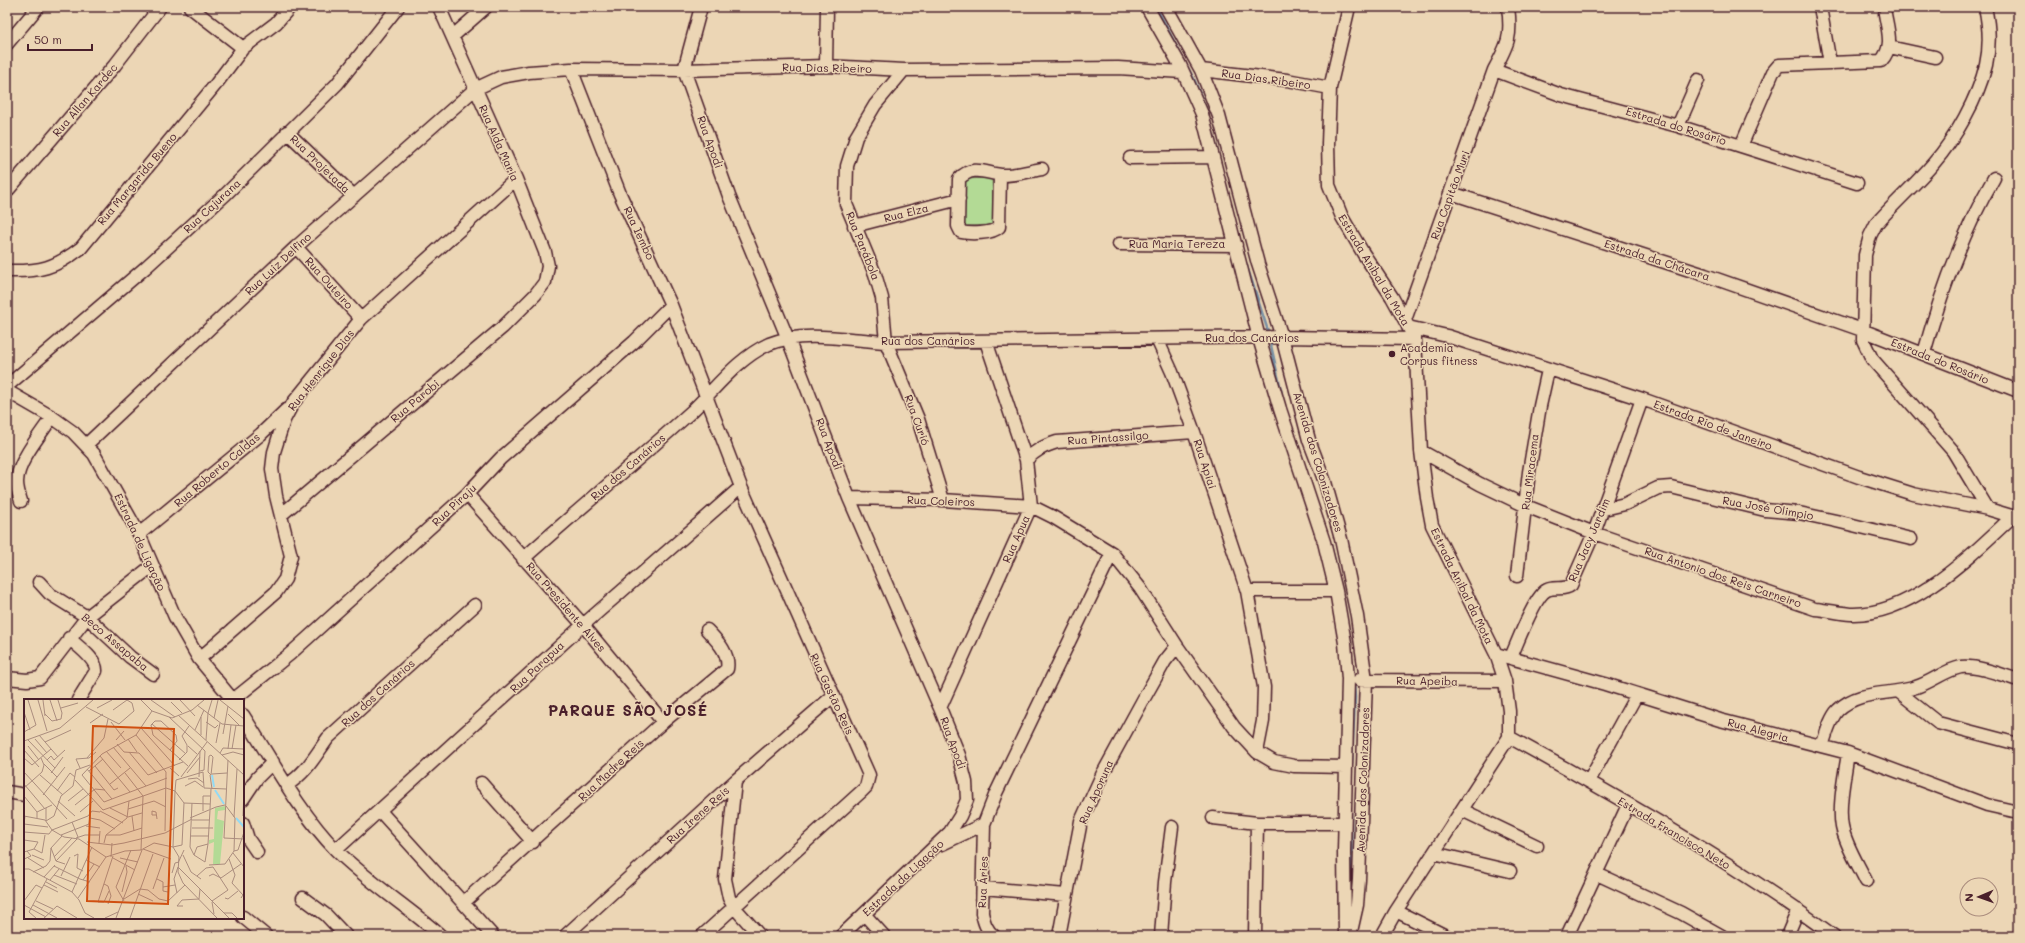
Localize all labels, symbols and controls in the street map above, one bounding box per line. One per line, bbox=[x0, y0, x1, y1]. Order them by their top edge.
scale bar bbox=[28, 26, 92, 52]
text: 50 m bbox=[34, 31, 62, 47]
street label: Rua Dias Ribeiro bbox=[782, 59, 872, 76]
street label: Rua Allan Kardec bbox=[49, 60, 121, 139]
street label: Rua Dias Ribeiro bbox=[1221, 65, 1312, 92]
street label: Rua Alda Maria bbox=[476, 102, 523, 184]
street label: Estrada do Rosário bbox=[1624, 103, 1729, 148]
street label: Rua Apodi bbox=[694, 114, 727, 170]
street label: Rua Margarida Bueno bbox=[93, 129, 180, 228]
street label: Rua Projetada bbox=[287, 131, 354, 196]
street label: Rua Capitão Muri bbox=[1426, 148, 1473, 241]
street label: Rua Cajurana bbox=[180, 175, 244, 236]
street label: Rua Elza bbox=[882, 200, 930, 225]
street label: Rua Iembo bbox=[621, 204, 659, 262]
street label: Rua Parábola bbox=[843, 209, 884, 282]
street label: Estrada Anibal da Mota bbox=[1335, 211, 1414, 328]
street label: Rua Luiz Delfino bbox=[241, 229, 314, 298]
street label: Estrada da Chácara bbox=[1602, 235, 1712, 284]
street label: Rua Maria Tereza bbox=[1129, 236, 1225, 251]
street label: Rua Outeiro bbox=[302, 253, 357, 312]
street label: Rua Henrique Dias bbox=[284, 326, 357, 414]
street label: Rua dos Canários bbox=[1205, 330, 1299, 345]
street label: Rua dos Canários bbox=[881, 333, 975, 348]
street label: Estrada do Rosário bbox=[1889, 334, 1992, 387]
place label: Academia Corpus fitness bbox=[1400, 340, 1478, 368]
marker: Academia Corpus fitness bbox=[1387, 349, 1397, 359]
street label: Rua Parobi bbox=[387, 376, 442, 425]
street label: Avenida dos Colonizadores bbox=[1290, 390, 1347, 534]
street label: Rua Curió bbox=[901, 392, 934, 448]
street label: Estrada Rio de Janeiro bbox=[1652, 396, 1775, 453]
street label: Rua Apodi bbox=[813, 416, 846, 472]
street label: Rua Pintassilgo bbox=[1067, 427, 1149, 448]
street label: Rua Roberto Caldas bbox=[171, 429, 263, 510]
street label: Rua dos Canários bbox=[587, 430, 668, 503]
street label: Rua Miracema bbox=[1517, 433, 1542, 511]
street label: Rua Apiai bbox=[1190, 437, 1221, 491]
street label: Rua Piraju bbox=[428, 480, 479, 529]
street label: Estrada de Ligação bbox=[111, 491, 170, 593]
street label: Rua Coleiros bbox=[907, 492, 975, 509]
street label: Rua José Olimpio bbox=[1721, 492, 1815, 523]
street label: Rua Jacy Jardim bbox=[1564, 496, 1613, 584]
street label: Rua Apua bbox=[998, 512, 1033, 565]
street label: Estrada Anibal da Mota bbox=[1428, 525, 1497, 647]
street label: Rua Antonio dos Reis Carneiro bbox=[1643, 543, 1804, 611]
street label: Rua Presidente Alves bbox=[523, 559, 610, 655]
street label: Beco Assapaba bbox=[79, 609, 152, 674]
street label: Rua Parapua bbox=[506, 638, 567, 696]
street label: Rua Gastão Reis bbox=[807, 651, 858, 737]
street label: Rua dos Canários bbox=[338, 656, 418, 730]
street label: Rua Apeiba bbox=[1396, 672, 1458, 689]
inset map bbox=[24, 699, 244, 919]
district label: PARQUE SÃO JOSÉ bbox=[548, 700, 708, 720]
street label: Avenida dos Colonizadores bbox=[1352, 707, 1373, 853]
street label: Rua Alegria bbox=[1726, 714, 1791, 745]
street label: Rua Apodi bbox=[937, 715, 970, 771]
street label: Rua Madre Reis bbox=[575, 735, 647, 804]
street label: Rua Aporuna bbox=[1075, 757, 1116, 826]
street label: Rua Irene Reis bbox=[663, 782, 732, 847]
street label: Estrada Francisco Neto bbox=[1615, 793, 1734, 872]
street label: Estrada da Ligação bbox=[859, 836, 947, 919]
street label: Rua Áries bbox=[974, 856, 991, 908]
north arrow bbox=[1959, 877, 1999, 917]
text: N bbox=[1961, 893, 1976, 902]

